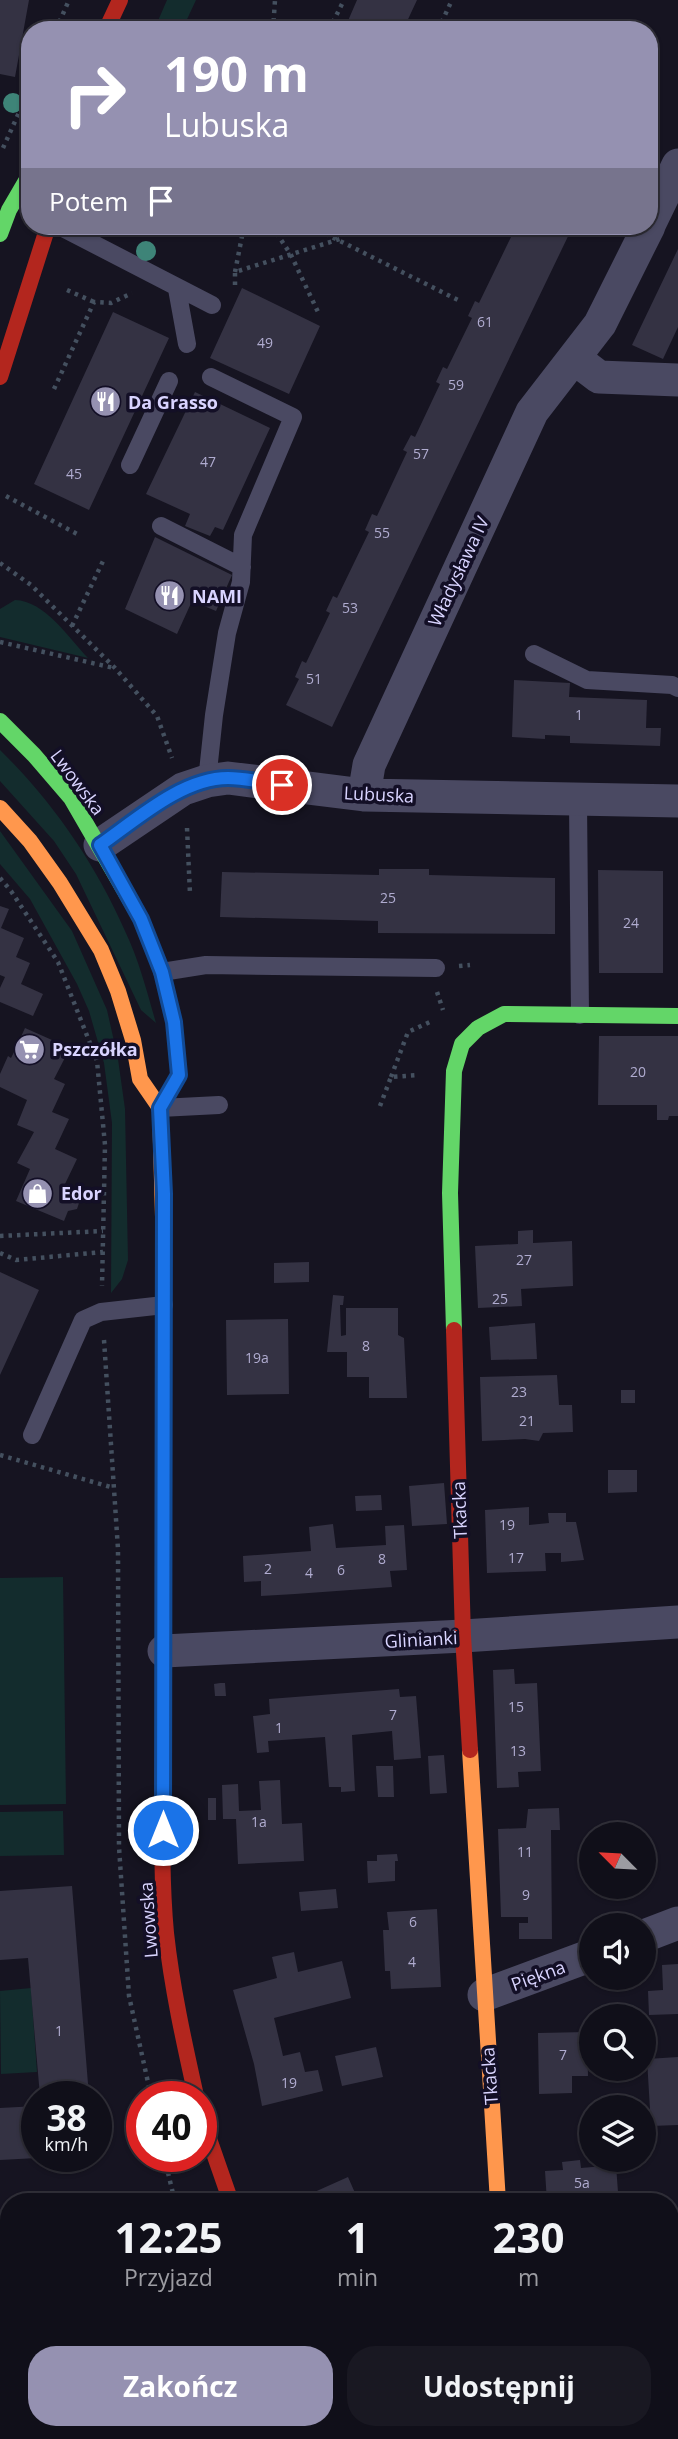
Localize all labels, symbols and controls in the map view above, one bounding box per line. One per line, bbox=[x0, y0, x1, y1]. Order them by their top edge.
text: 190 m bbox=[164, 40, 309, 106]
icon: right bbox=[49, 49, 140, 140]
text: Lubuska bbox=[164, 103, 289, 146]
icon: arrive bbox=[142, 182, 180, 220]
text: Potem bbox=[49, 183, 128, 219]
house number: 61 bbox=[477, 312, 493, 331]
house number: 49 bbox=[257, 333, 273, 352]
house number: 59 bbox=[448, 375, 464, 394]
restaurant icon: Da Grasso bbox=[88, 385, 122, 419]
place label: Da Grasso bbox=[128, 390, 218, 414]
house number: 57 bbox=[413, 444, 429, 463]
house number: 47 bbox=[200, 452, 216, 471]
house number: 45 bbox=[66, 464, 82, 483]
street label: Władysława IV bbox=[422, 512, 494, 630]
house number: 55 bbox=[374, 523, 390, 542]
restaurant icon: NAMI bbox=[152, 579, 186, 613]
place label: NAMI bbox=[192, 584, 242, 608]
house number: 53 bbox=[342, 598, 358, 617]
house number: 51 bbox=[306, 669, 322, 688]
house number: 1 bbox=[575, 705, 583, 724]
street label: Lwowska bbox=[45, 744, 111, 820]
pin bbox=[252, 755, 312, 815]
icon: arrive bbox=[263, 766, 301, 804]
street label: Lubuska bbox=[343, 780, 415, 808]
house number: 25 bbox=[380, 888, 396, 907]
house number: 24 bbox=[623, 913, 639, 932]
supermarket icon: Pszczółka bbox=[12, 1032, 46, 1066]
place label: Pszczółka bbox=[52, 1037, 138, 1061]
house number: 20 bbox=[630, 1062, 646, 1081]
shop icon: Edor bbox=[21, 1176, 55, 1210]
place label: Edor bbox=[61, 1181, 102, 1205]
house number: 27 bbox=[516, 1250, 532, 1269]
house number: 25 bbox=[492, 1289, 508, 1308]
house number: 8 bbox=[362, 1336, 370, 1355]
house number: 19a bbox=[245, 1348, 269, 1367]
house number: 23 bbox=[511, 1382, 527, 1401]
house number: 21 bbox=[519, 1411, 535, 1430]
street label: Tkacka bbox=[446, 1481, 472, 1539]
house number: 19 bbox=[499, 1515, 515, 1534]
house number: 17 bbox=[508, 1548, 524, 1567]
house number: 8 bbox=[378, 1549, 386, 1568]
house number: 2 bbox=[264, 1559, 272, 1578]
house number: 6 bbox=[337, 1560, 345, 1579]
house number: 4 bbox=[305, 1563, 313, 1582]
street label: Glinianki bbox=[384, 1625, 458, 1653]
house number: 15 bbox=[508, 1697, 524, 1716]
house number: 7 bbox=[389, 1705, 397, 1724]
house number: 1 bbox=[275, 1718, 283, 1737]
house number: 13 bbox=[510, 1741, 526, 1760]
position arrow bbox=[126, 1793, 200, 1867]
house number: 1a bbox=[251, 1812, 267, 1831]
north arrow bbox=[579, 1822, 656, 1899]
map controls bbox=[579, 1822, 656, 2172]
house number: 11 bbox=[517, 1842, 533, 1861]
street label: Lwowska bbox=[133, 1881, 163, 1959]
house number: 9 bbox=[522, 1885, 530, 1904]
house number: 6 bbox=[409, 1912, 417, 1931]
button: sound bbox=[579, 1913, 656, 1990]
house number: 4 bbox=[408, 1952, 416, 1971]
street label: Piękna bbox=[508, 1954, 568, 1996]
button: search bbox=[579, 2004, 656, 2081]
house number: 1 bbox=[55, 2021, 63, 2040]
house number: 7 bbox=[559, 2045, 567, 2064]
street label: Tkacka bbox=[475, 2046, 503, 2106]
house number: 19 bbox=[281, 2073, 297, 2092]
speed limit sign: 40 bbox=[126, 2081, 217, 2172]
text: 38 bbox=[46, 2094, 87, 2141]
button: layers bbox=[579, 2095, 656, 2172]
text: km/h bbox=[45, 2132, 88, 2156]
house number: 5a bbox=[574, 2173, 590, 2192]
text: 12:25 bbox=[114, 2208, 222, 2265]
text: 1 bbox=[345, 2208, 370, 2265]
text: 230 bbox=[493, 2208, 565, 2265]
text: Przyjazd bbox=[124, 2261, 213, 2293]
text: min bbox=[337, 2261, 378, 2293]
text: m bbox=[518, 2261, 539, 2293]
button: Zakończ bbox=[28, 2346, 333, 2426]
button: Udostępnij bbox=[347, 2346, 651, 2426]

